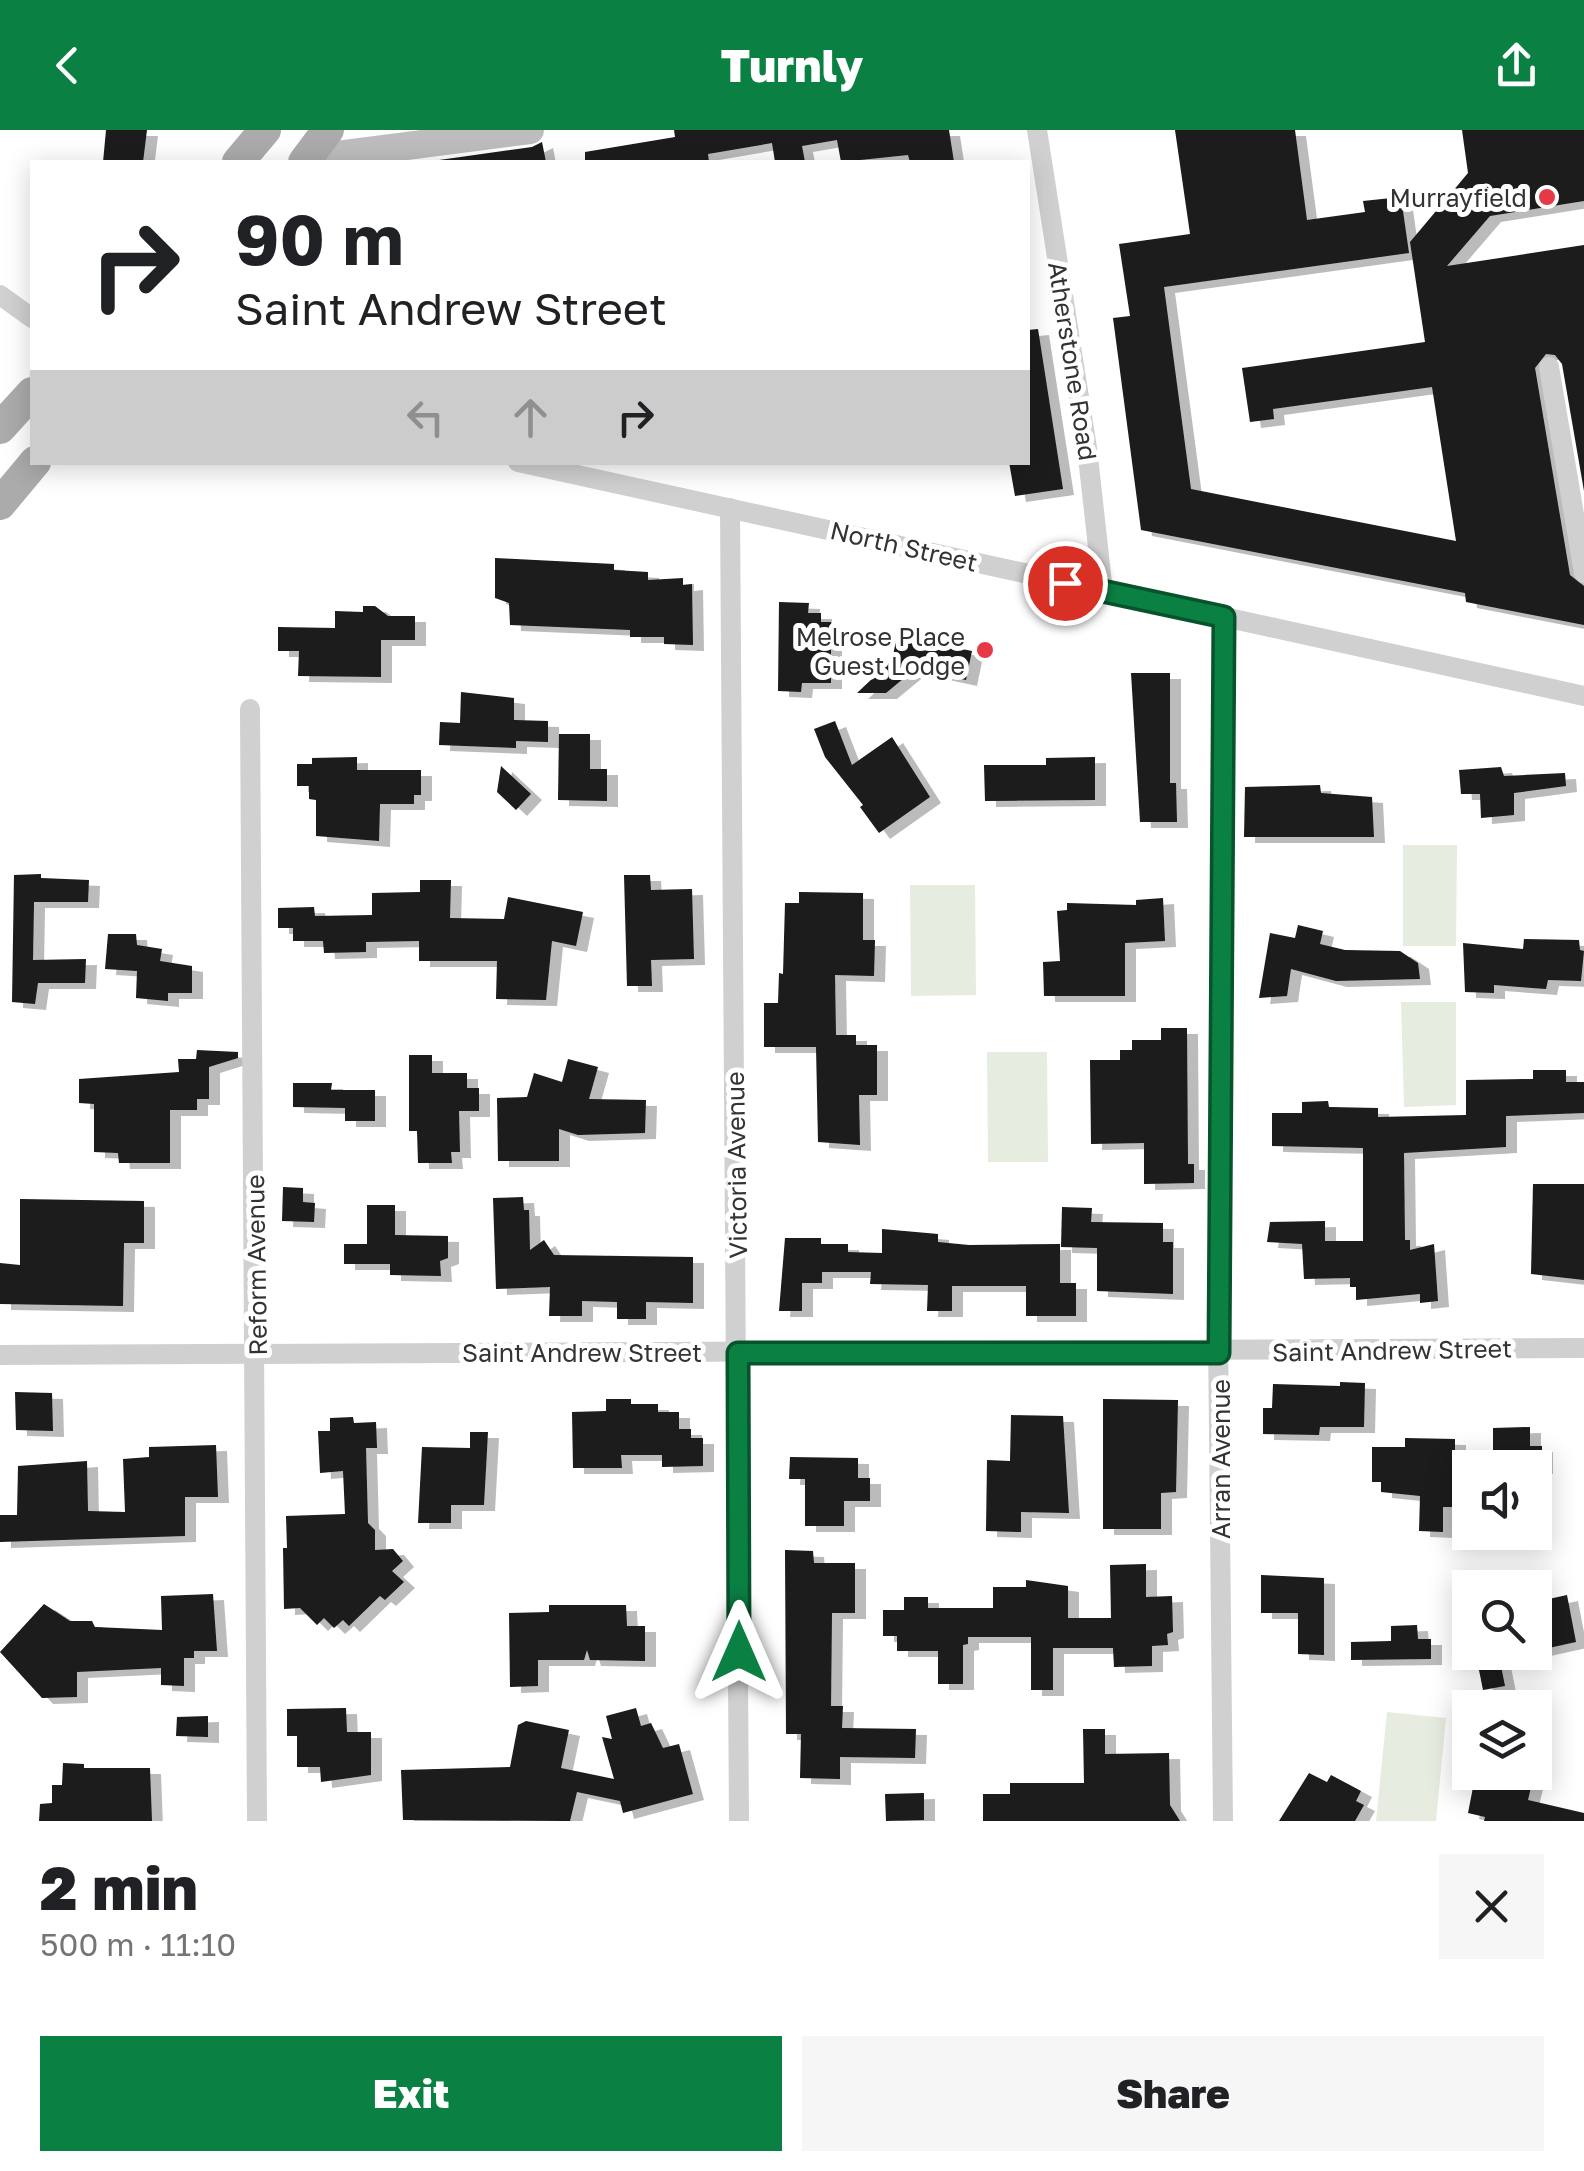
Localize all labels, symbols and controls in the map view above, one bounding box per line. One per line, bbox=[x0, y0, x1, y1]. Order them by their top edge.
icon: back bbox=[40, 38, 95, 93]
text: Turnly bbox=[721, 38, 863, 92]
icon: share bbox=[1489, 38, 1544, 93]
place label: Murrayfield bbox=[1390, 182, 1527, 213]
marker: Murrayfield bbox=[1536, 186, 1558, 208]
text: 90 m bbox=[235, 196, 404, 280]
icon: right bbox=[70, 200, 200, 330]
street label: Atherstone Road bbox=[1042, 259, 1104, 463]
text: Saint Andrew Street bbox=[235, 281, 667, 335]
icon: left bbox=[398, 390, 453, 445]
icon: ahead bbox=[503, 390, 558, 445]
icon: right bbox=[608, 390, 663, 445]
street label: North Street bbox=[827, 514, 981, 578]
pin bbox=[1023, 541, 1108, 626]
icon: arrive bbox=[1038, 556, 1093, 611]
place label: Melrose Place Guest Lodge bbox=[796, 621, 965, 681]
marker: Melrose Place Guest Lodge bbox=[974, 639, 996, 661]
street label: Victoria Avenue bbox=[719, 1071, 753, 1259]
street label: Reform Avenue bbox=[239, 1174, 273, 1356]
street label: Saint Andrew Street bbox=[1272, 1332, 1512, 1368]
street label: Saint Andrew Street bbox=[462, 1337, 702, 1368]
street label: Arran Avenue bbox=[1205, 1379, 1236, 1539]
map controls bbox=[1452, 1450, 1552, 1790]
button: sound bbox=[1452, 1450, 1552, 1550]
button: search bbox=[1452, 1570, 1552, 1670]
position arrow bbox=[687, 1600, 791, 1704]
button: layers bbox=[1452, 1690, 1552, 1790]
text: 2 min bbox=[40, 1851, 198, 1923]
button: close bbox=[1439, 1854, 1544, 1959]
text: 500 m · 11:10 bbox=[40, 1925, 236, 1963]
button: Exit bbox=[40, 2036, 782, 2151]
button: Share bbox=[802, 2036, 1544, 2151]

